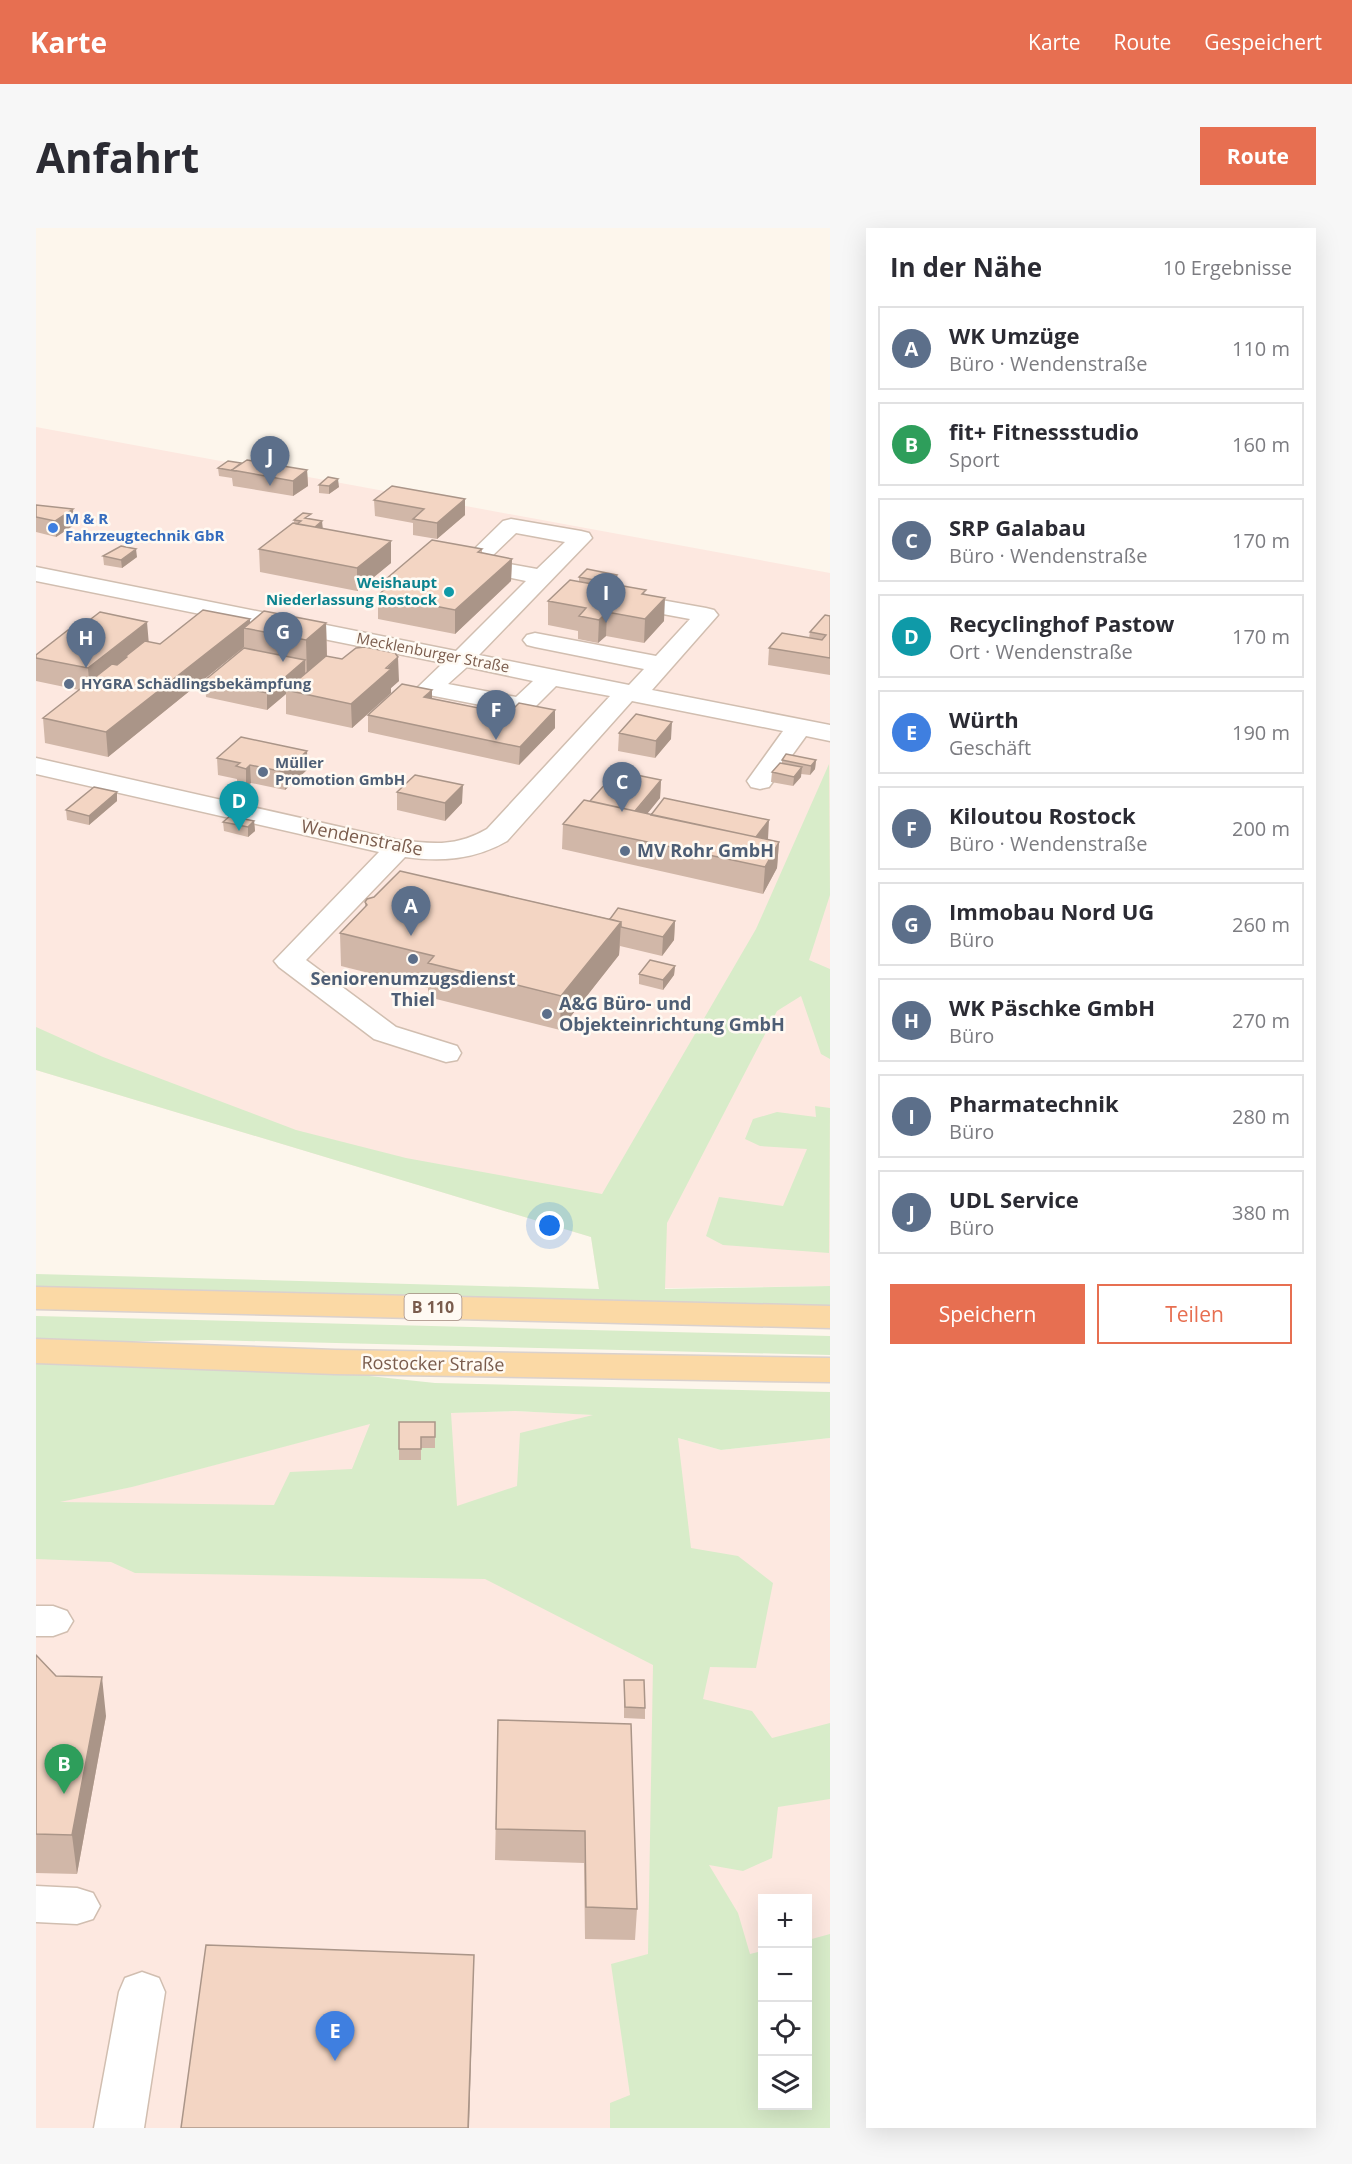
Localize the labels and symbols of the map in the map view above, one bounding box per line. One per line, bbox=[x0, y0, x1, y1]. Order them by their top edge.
pin: J bbox=[250, 436, 290, 486]
place label: M & R Fahrzeugtechnik GbR bbox=[65, 508, 224, 545]
marker: M & R Fahrzeugtechnik GbR bbox=[46, 521, 60, 535]
place label: Weishaupt Niederlassung Rostock bbox=[266, 572, 438, 609]
pin: I bbox=[586, 574, 626, 623]
marker: Weishaupt Niederlassung Rostock bbox=[442, 585, 456, 599]
pin: G bbox=[264, 612, 302, 662]
pin: H bbox=[67, 618, 106, 668]
street label: Mecklenburger Straße bbox=[355, 627, 511, 677]
place label: HYGRA Schädlingsbekämpfung bbox=[81, 673, 312, 693]
marker: HYGRA Schädlingsbekämpfung bbox=[62, 677, 76, 691]
pin: F bbox=[476, 690, 516, 740]
place label: Müller Promotion GmbH bbox=[275, 752, 405, 789]
pin: C bbox=[602, 762, 642, 812]
marker: Müller Promotion GmbH bbox=[256, 765, 270, 779]
pin: D bbox=[220, 782, 258, 831]
street label: Wendenstraße bbox=[299, 813, 425, 861]
place label: MV Rohr GmbH bbox=[637, 838, 774, 862]
marker: MV Rohr GmbH bbox=[618, 844, 632, 858]
pin: A bbox=[392, 886, 430, 936]
marker: Seniorenumzugsdienst Thiel bbox=[406, 952, 420, 966]
place label: Seniorenumzugsdienst Thiel bbox=[311, 966, 516, 1011]
place label: A&G Büro- und Objekteinrichtung GmbH bbox=[559, 991, 785, 1036]
marker: A&G Büro- und Objekteinrichtung GmbH bbox=[540, 1007, 554, 1021]
your location bbox=[535, 1211, 564, 1240]
road number: B 110 bbox=[404, 1294, 462, 1320]
street label: Rostocker Straße bbox=[361, 1350, 505, 1376]
pin: B bbox=[45, 1744, 84, 1794]
pin: E bbox=[316, 2012, 354, 2061]

